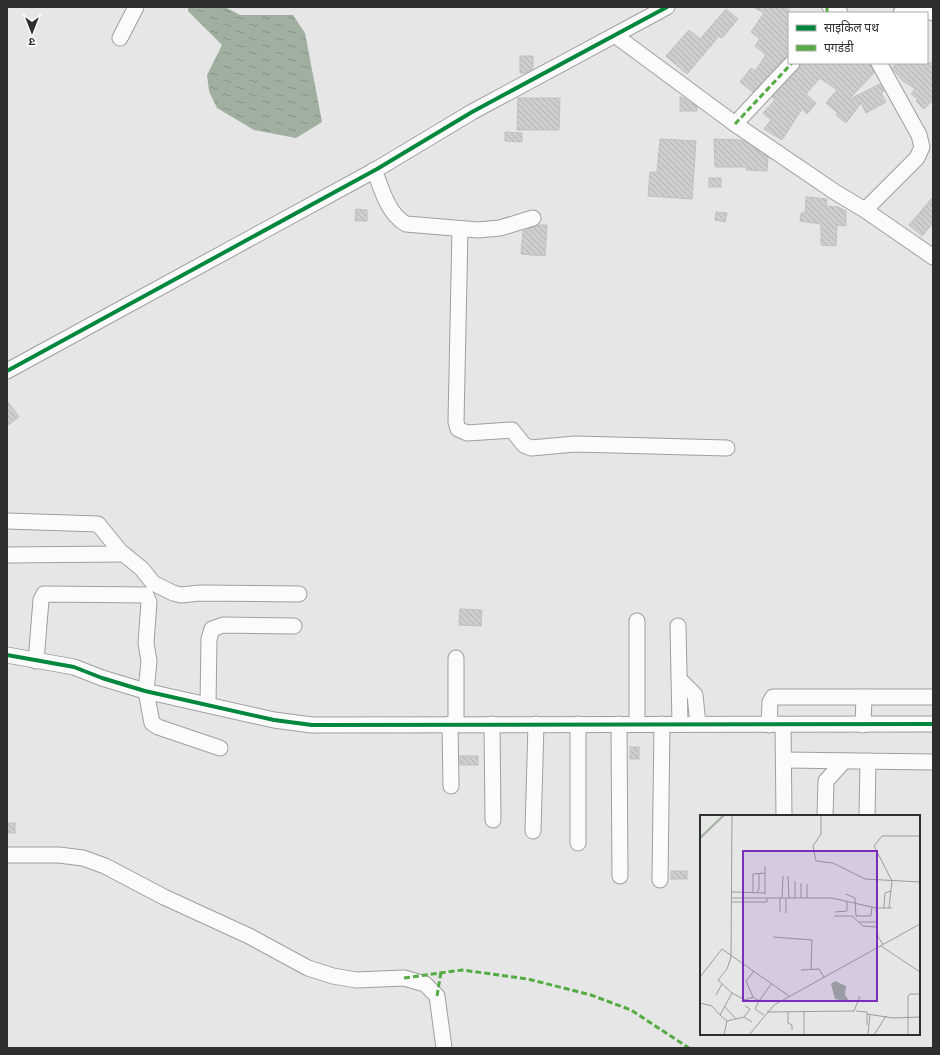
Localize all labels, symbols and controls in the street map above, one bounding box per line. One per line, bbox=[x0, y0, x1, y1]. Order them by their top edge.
north arrow bbox=[12, 12, 52, 52]
legend bbox=[788, 12, 928, 64]
text: साइकिल पथ bbox=[824, 20, 879, 35]
text: उ bbox=[28, 36, 35, 48]
text: पगडंडी bbox=[824, 40, 854, 54]
inset map bbox=[700, 815, 920, 1035]

